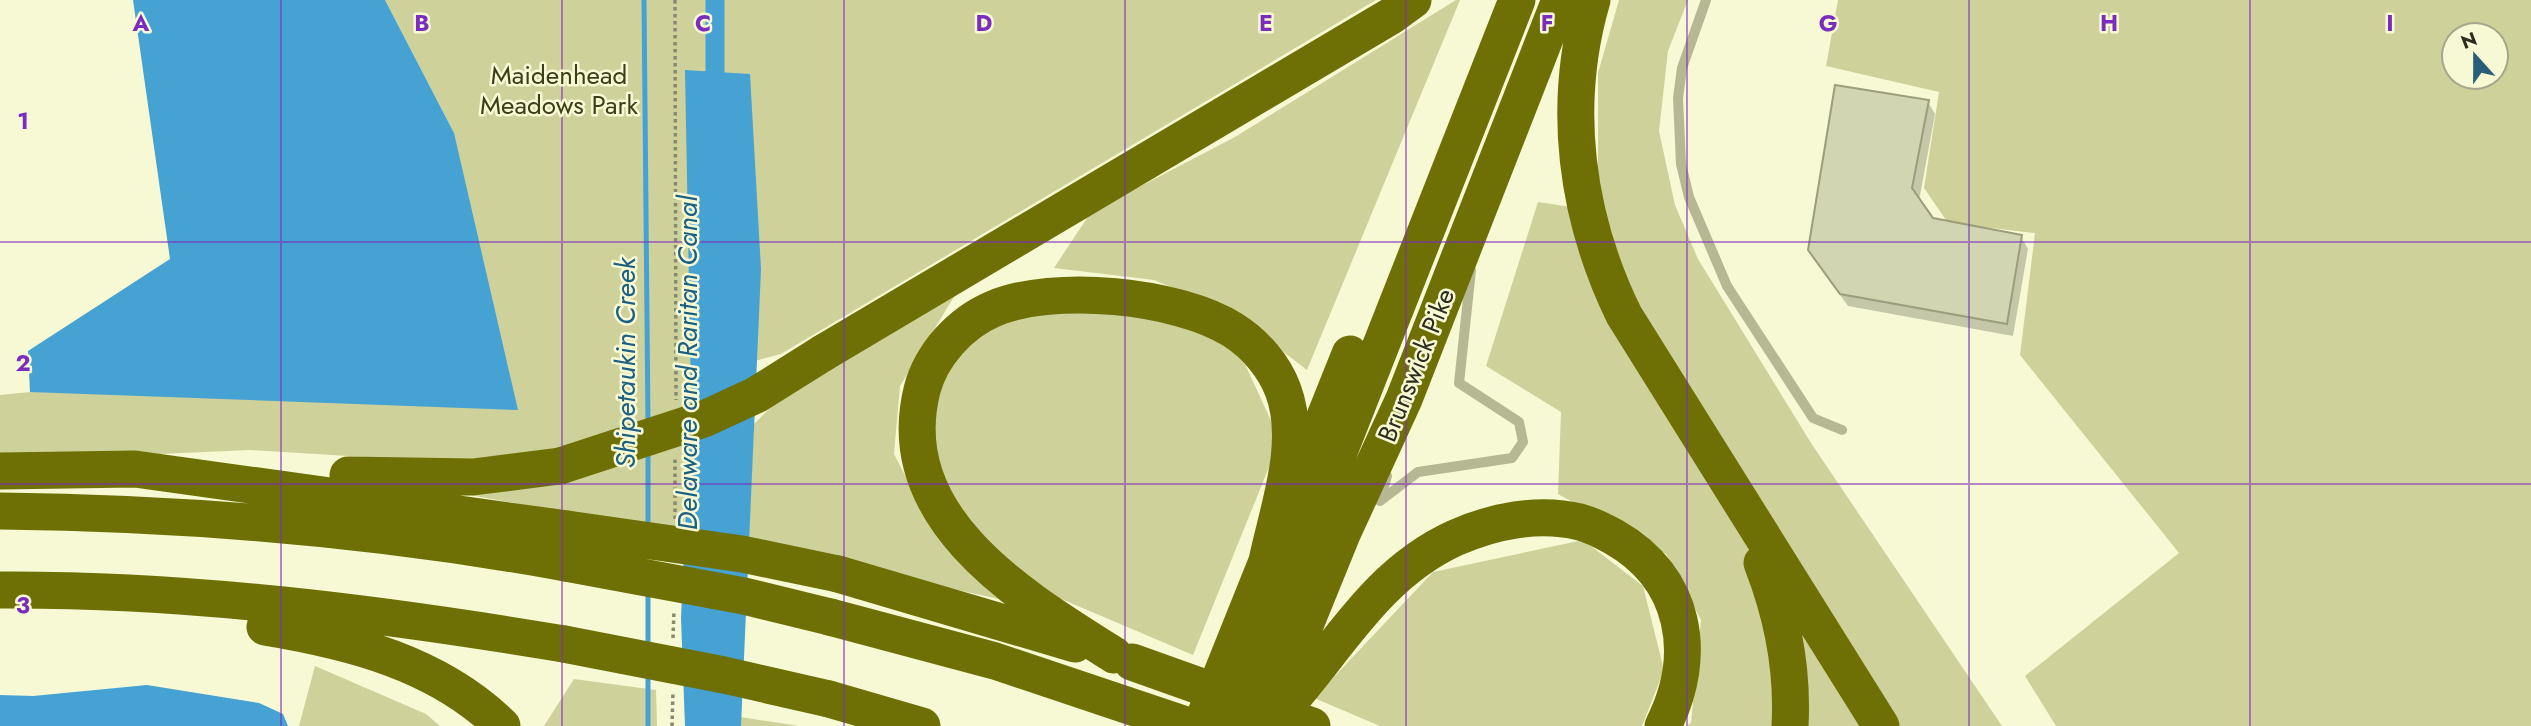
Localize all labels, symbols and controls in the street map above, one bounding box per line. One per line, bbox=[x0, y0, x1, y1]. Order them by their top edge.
text: A bbox=[132, 6, 150, 40]
text: B bbox=[414, 6, 430, 40]
text: C bbox=[695, 6, 711, 40]
text: D bbox=[976, 6, 993, 40]
text: E bbox=[1259, 6, 1273, 40]
text: F bbox=[1541, 6, 1553, 40]
text: G bbox=[1819, 6, 1837, 40]
text: H bbox=[2100, 6, 2118, 40]
text: I bbox=[2386, 6, 2394, 40]
north arrow bbox=[2440, 21, 2510, 91]
text: N bbox=[2457, 25, 2481, 56]
park label: Maidenhead Meadows Park bbox=[480, 56, 638, 124]
text: 1 bbox=[17, 104, 29, 138]
water label: Delaware and Raritan Canal bbox=[667, 194, 708, 530]
water label: Shipetaukin Creek bbox=[605, 256, 646, 469]
street label: Brunswick Pike bbox=[1368, 282, 1464, 448]
text: 2 bbox=[15, 346, 31, 380]
text: 3 bbox=[16, 588, 30, 622]

